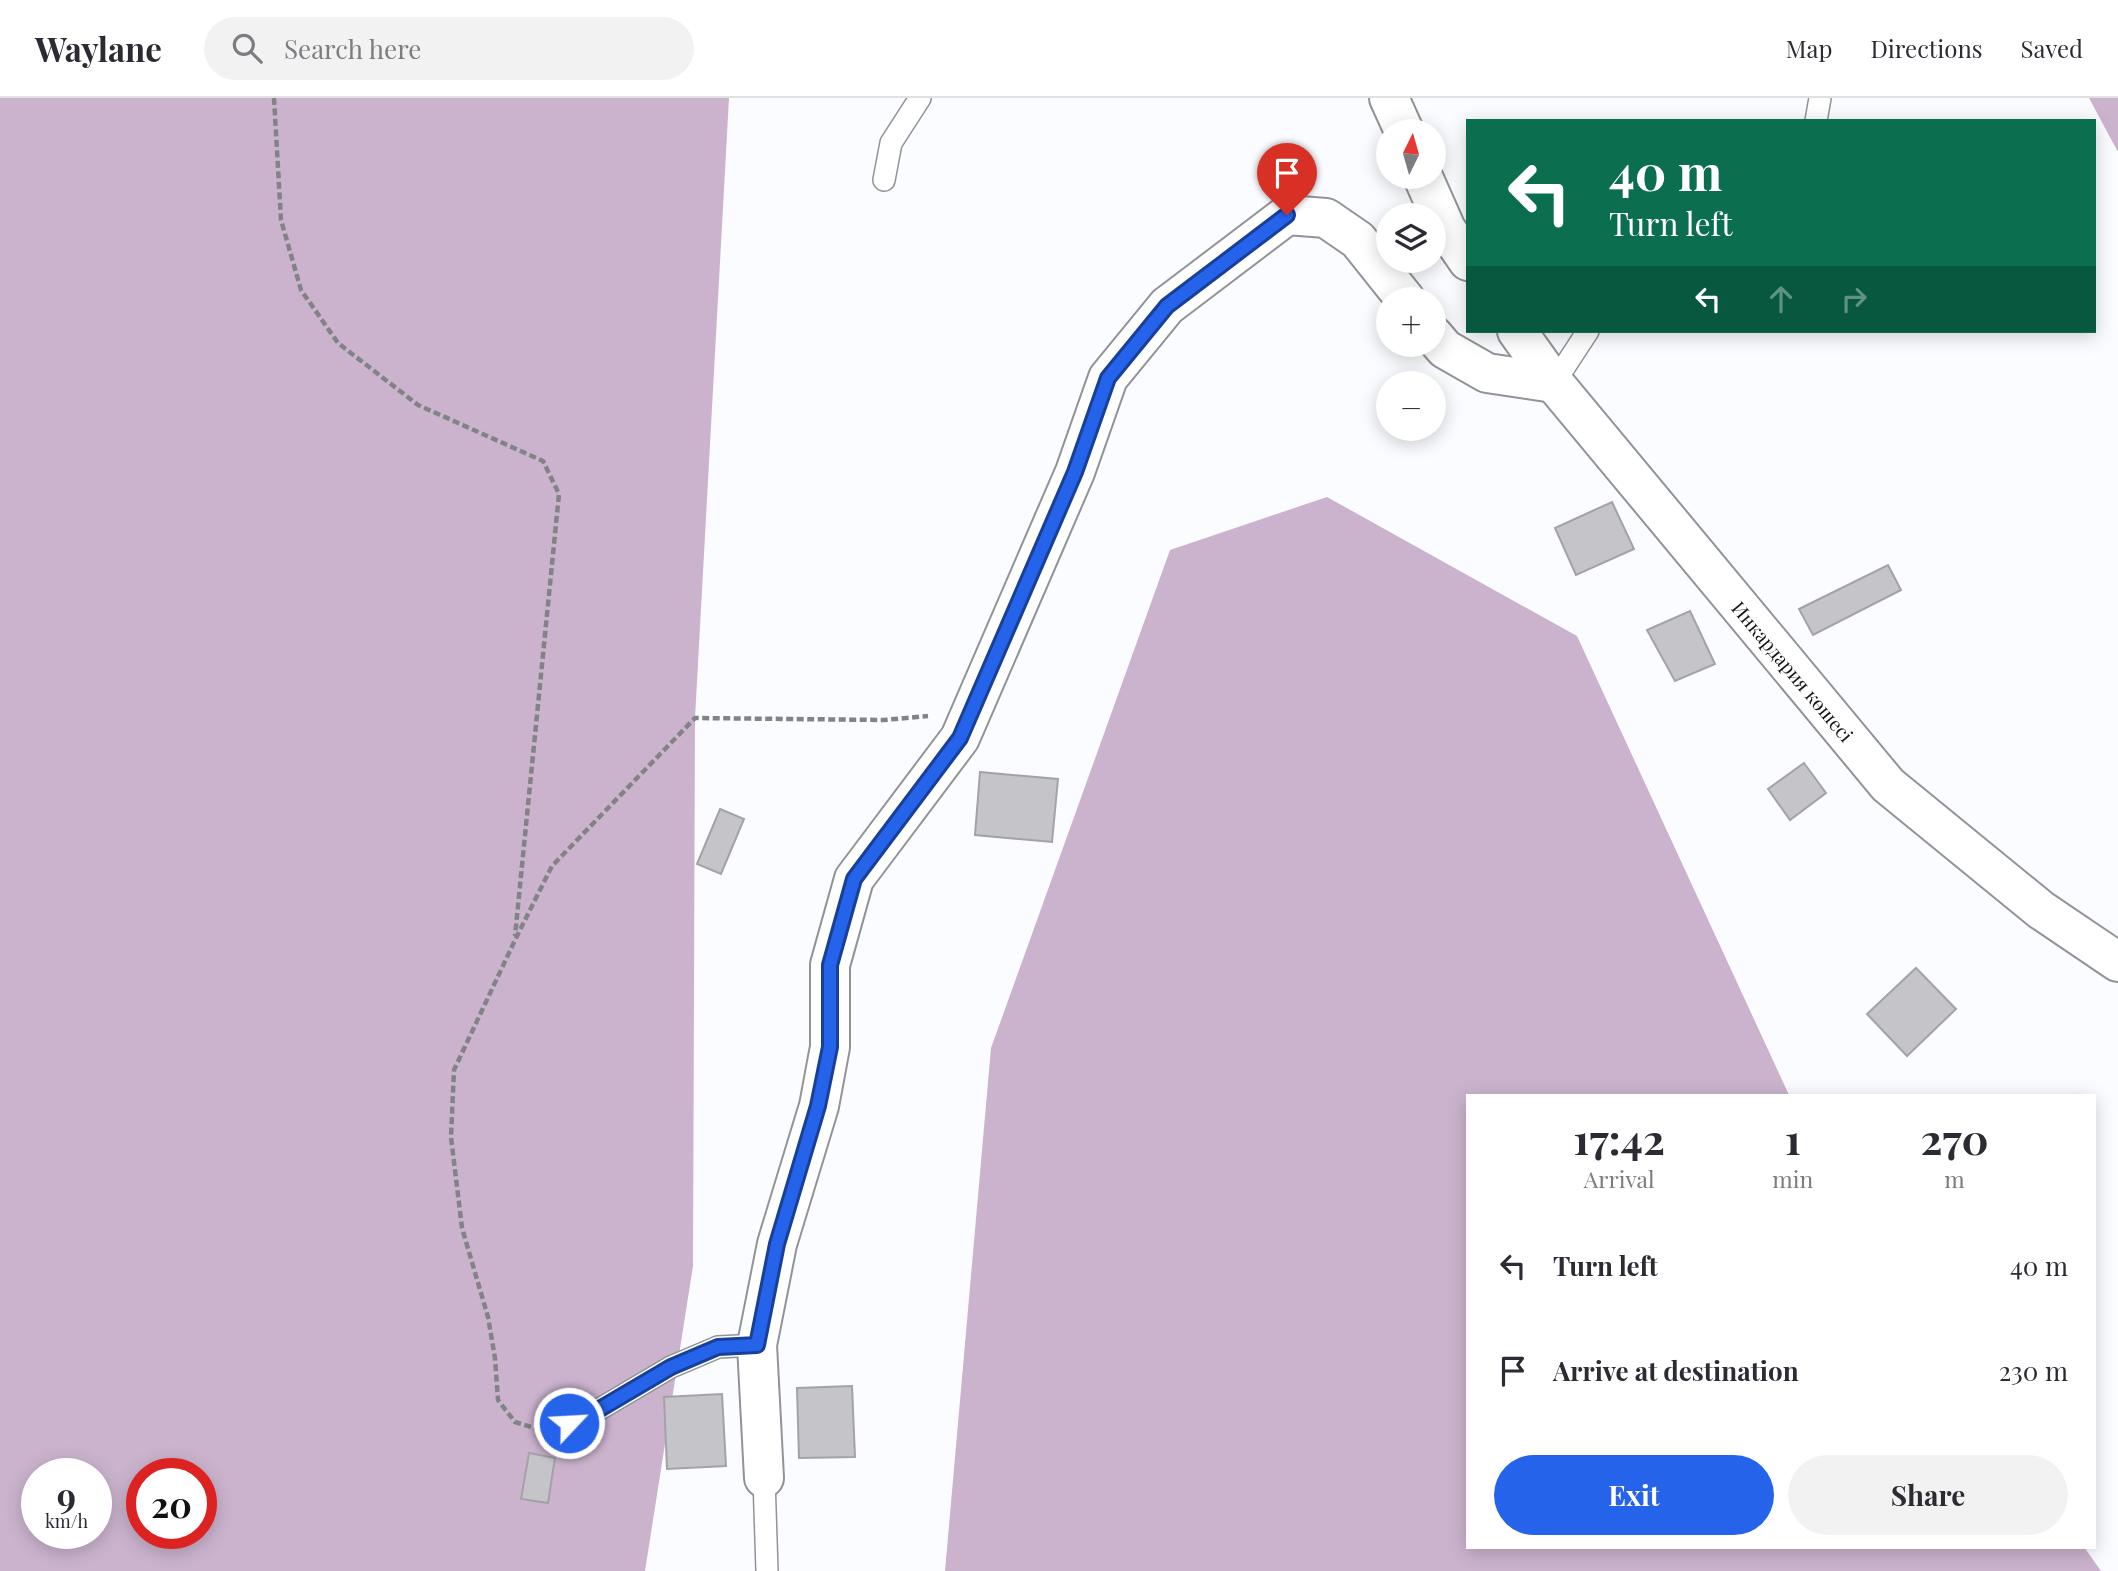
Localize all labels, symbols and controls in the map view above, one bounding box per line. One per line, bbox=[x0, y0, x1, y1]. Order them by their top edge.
search box bbox=[204, 17, 694, 80]
text: Waylane bbox=[35, 26, 162, 70]
icon: search bbox=[228, 29, 266, 67]
text: Search here bbox=[284, 31, 421, 66]
text: Map bbox=[1786, 32, 1832, 64]
text: Directions bbox=[1870, 32, 1983, 64]
text: Saved bbox=[2021, 32, 2083, 64]
north arrow bbox=[1376, 119, 1446, 189]
map controls bbox=[1376, 119, 1446, 441]
text: 40 m bbox=[1609, 138, 1722, 203]
pin bbox=[1257, 143, 1317, 215]
icon: left bbox=[1494, 147, 1585, 238]
icon: arrive bbox=[1268, 154, 1306, 192]
text: Turn left bbox=[1609, 201, 1733, 244]
button: layers bbox=[1376, 203, 1446, 273]
icon: left bbox=[1689, 280, 1727, 318]
icon: ahead bbox=[1762, 280, 1800, 318]
icon: right bbox=[1835, 280, 1873, 318]
button: + bbox=[1376, 287, 1446, 357]
button: − bbox=[1376, 371, 1446, 441]
street label: Инкардария көшесі bbox=[1726, 595, 1860, 747]
text: 17:42 bbox=[1573, 1110, 1665, 1166]
text: 1 bbox=[1785, 1110, 1801, 1166]
text: 270 bbox=[1920, 1110, 1989, 1166]
text: Arrival bbox=[1584, 1163, 1655, 1194]
text: min bbox=[1772, 1163, 1813, 1194]
text: m bbox=[1944, 1163, 1965, 1194]
icon: left bbox=[1494, 1247, 1532, 1285]
text: Turn left bbox=[1553, 1248, 1658, 1283]
text: 40 m bbox=[2010, 1248, 2068, 1283]
icon: arrive bbox=[1494, 1352, 1532, 1390]
text: Arrive at destination bbox=[1553, 1353, 1799, 1388]
text: 230 m bbox=[1999, 1353, 2068, 1388]
position arrow bbox=[532, 1386, 606, 1460]
button: Exit bbox=[1494, 1455, 1774, 1535]
button: Share bbox=[1788, 1455, 2068, 1535]
speed limit sign: 20 bbox=[126, 1458, 217, 1549]
text: 9 bbox=[57, 1471, 76, 1518]
text: km/h bbox=[45, 1509, 88, 1533]

